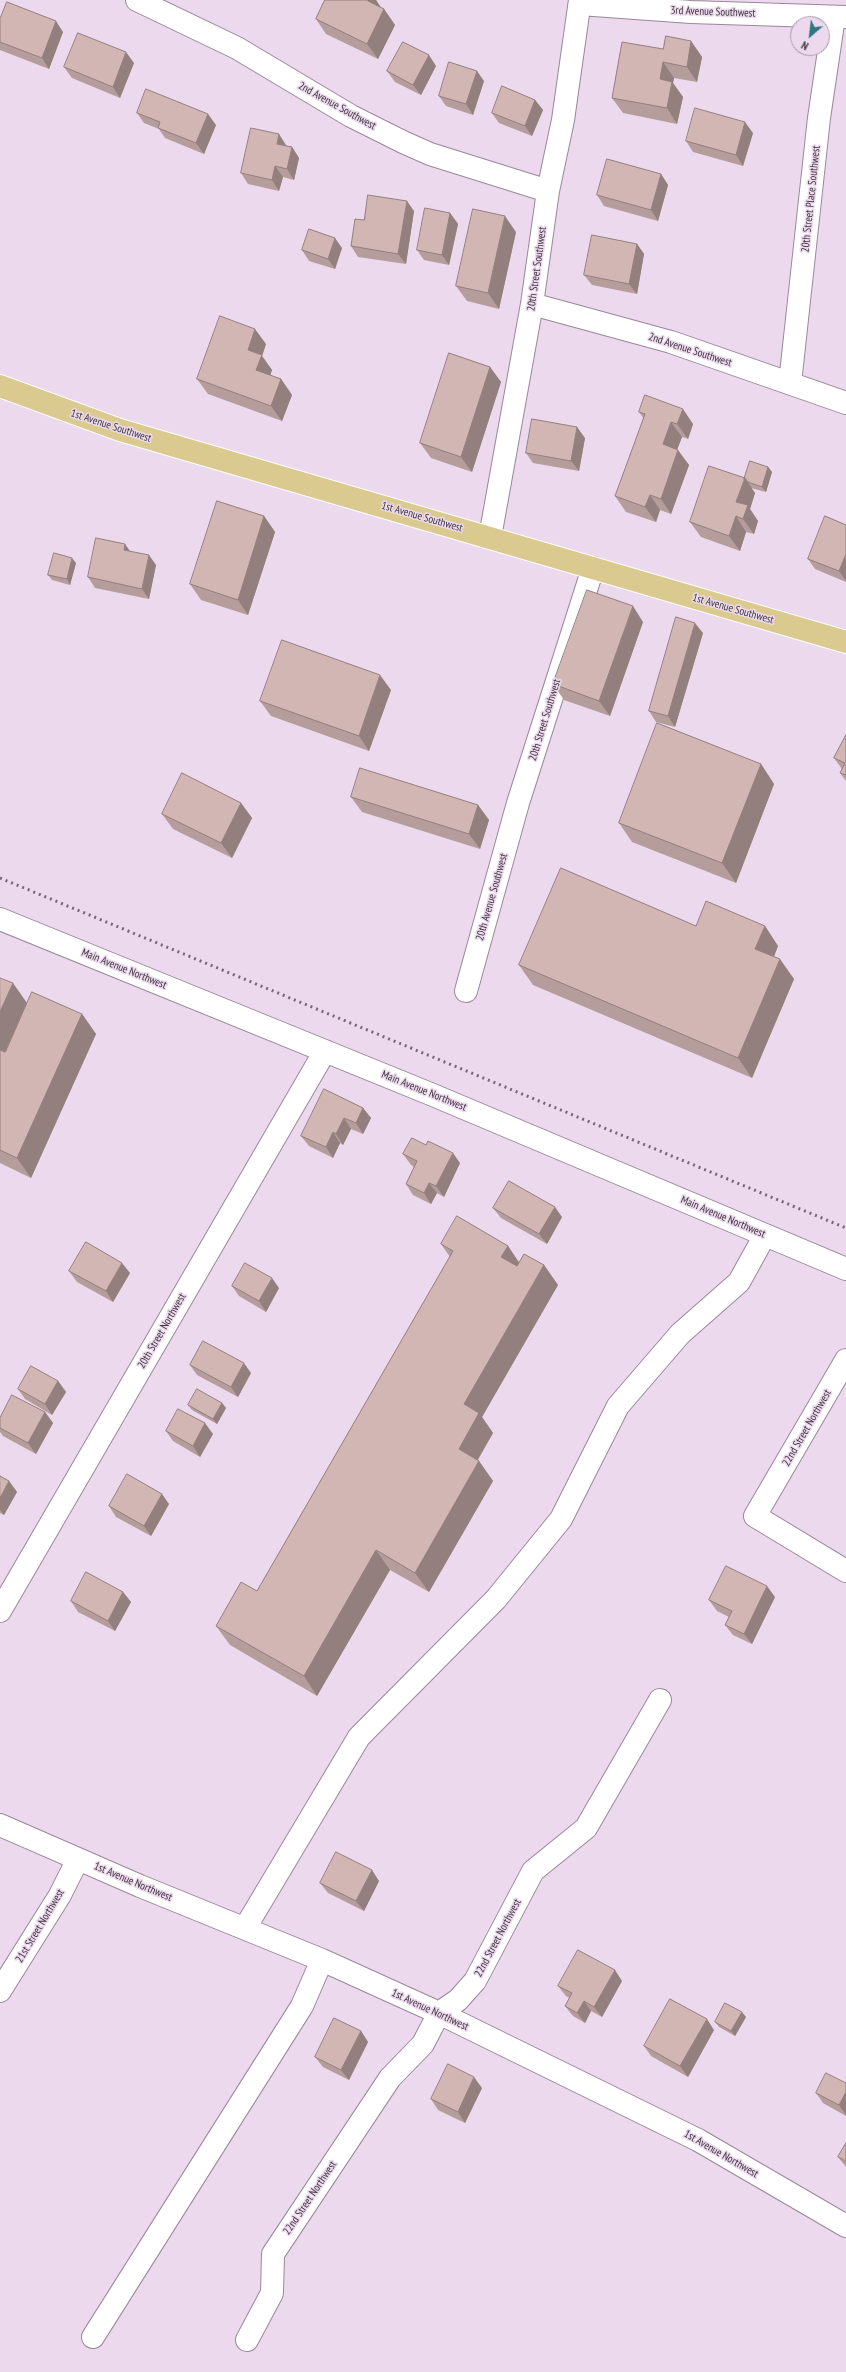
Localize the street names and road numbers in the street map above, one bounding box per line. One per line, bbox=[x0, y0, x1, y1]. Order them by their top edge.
street label: 3rd Avenue Southwest bbox=[670, 4, 756, 20]
street label: 2nd Avenue Southwest bbox=[296, 79, 378, 133]
street label: 20th Street Place Southwest bbox=[799, 145, 823, 253]
street label: 20th Street Southwest bbox=[525, 226, 549, 312]
street label: 2nd Avenue Southwest bbox=[647, 330, 733, 370]
street label: 1st Avenue Southwest bbox=[69, 407, 153, 445]
street label: 1st Avenue Southwest bbox=[380, 499, 464, 535]
street label: 1st Avenue Southwest bbox=[691, 591, 775, 627]
street label: 20th Street Southwest bbox=[526, 677, 564, 763]
street label: 20th Avenue Southwest bbox=[473, 852, 511, 942]
street label: Main Avenue Northwest bbox=[80, 946, 168, 992]
street label: Main Avenue Northwest bbox=[380, 1068, 468, 1114]
street label: Main Avenue Northwest bbox=[679, 1193, 767, 1241]
street label: 20th Street Northwest bbox=[135, 1291, 189, 1371]
street label: 22nd Street Northwest bbox=[780, 1387, 834, 1469]
street label: 1st Avenue Northwest bbox=[92, 1860, 174, 1904]
street label: 21st Street Northwest bbox=[13, 1887, 67, 1965]
street label: 22nd Street Northwest bbox=[472, 1897, 524, 1979]
street label: 1st Avenue Northwest bbox=[389, 1986, 471, 2034]
street label: 1st Avenue Northwest bbox=[681, 2127, 761, 2181]
street label: 22nd Street Northwest bbox=[280, 2158, 340, 2238]

